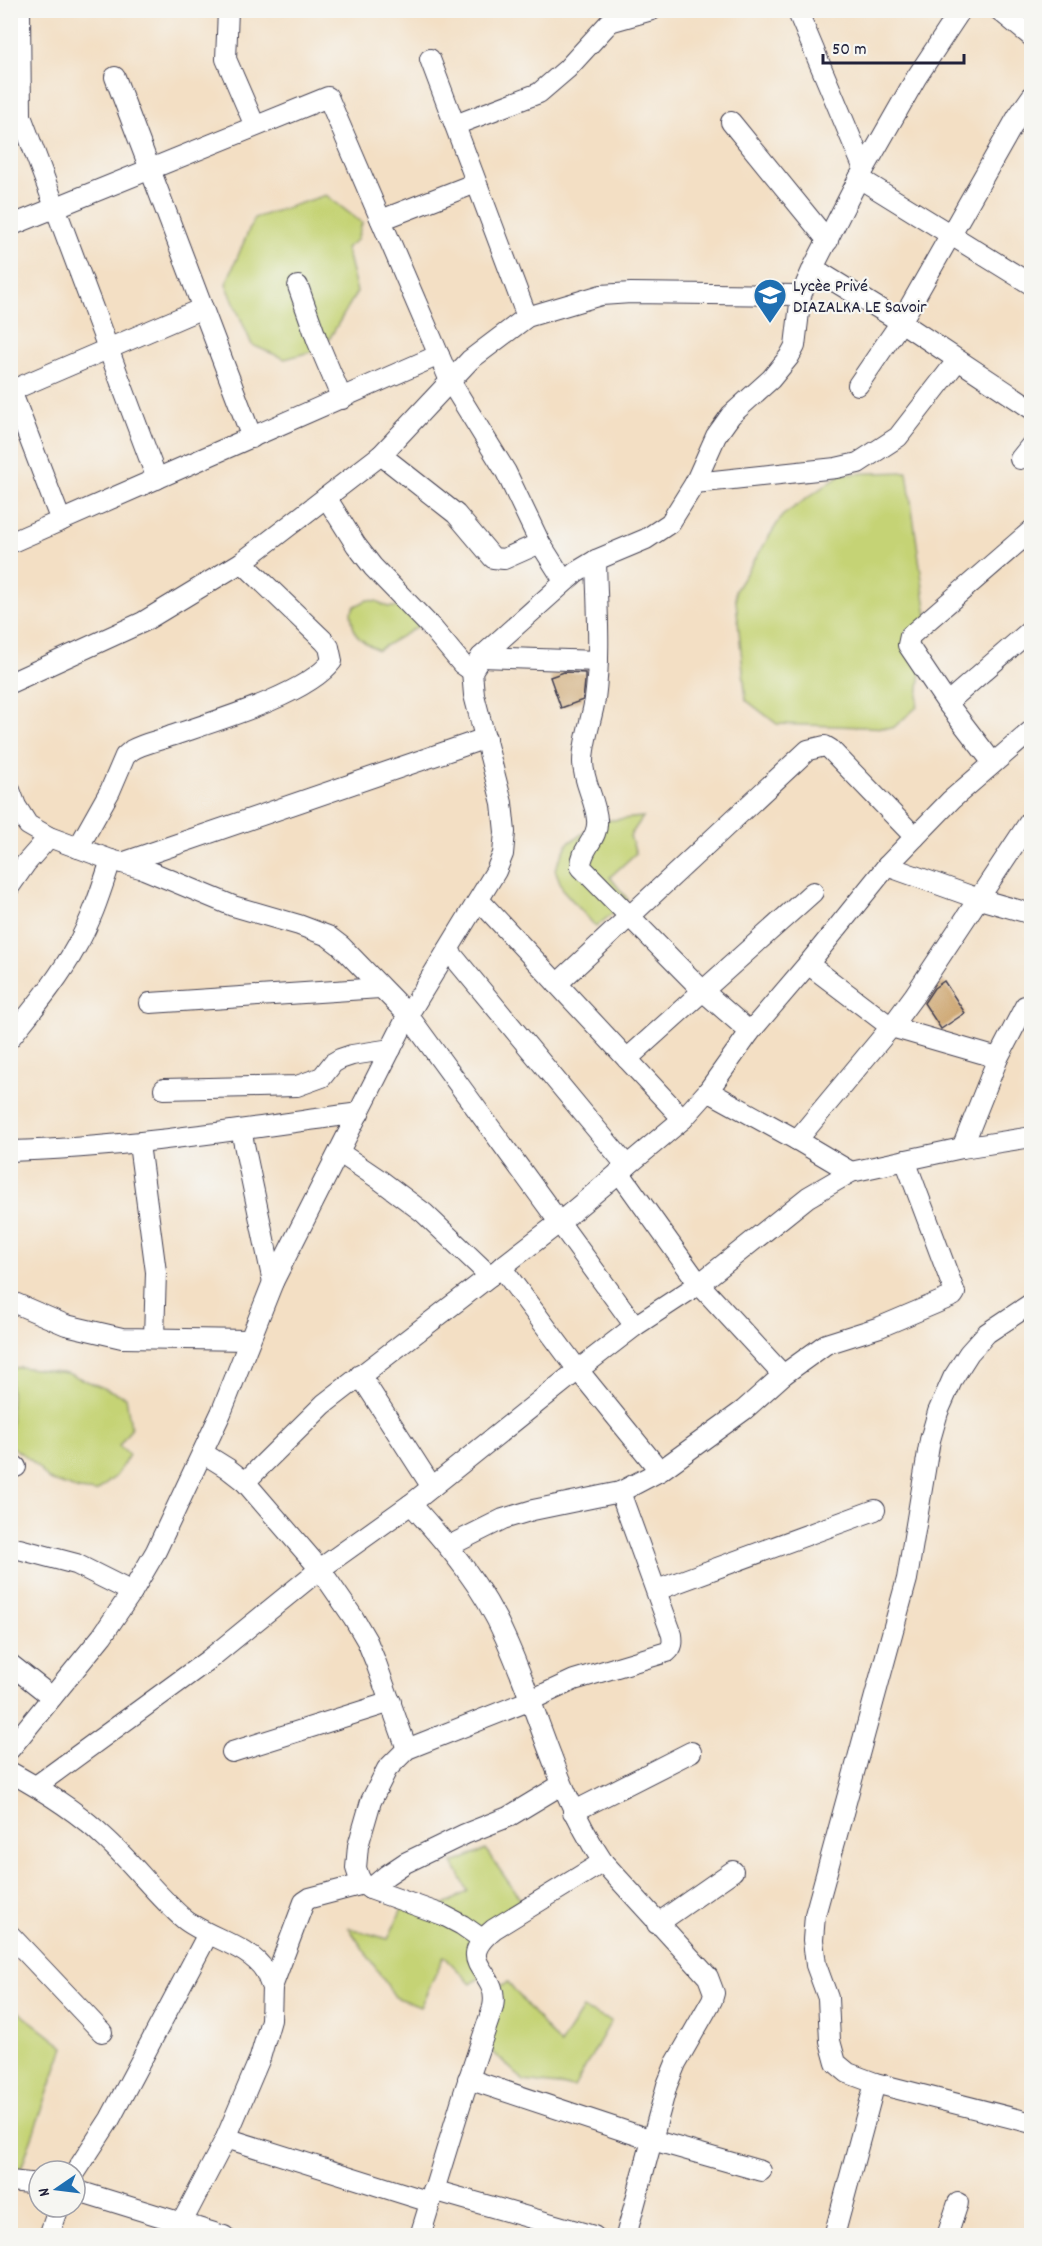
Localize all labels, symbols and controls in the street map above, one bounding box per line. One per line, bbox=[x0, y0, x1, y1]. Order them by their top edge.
scale bar bbox=[823, 27, 964, 65]
text: 50 m bbox=[832, 38, 867, 63]
place label: Lycèe Privé DIAZALKA LE Savoir bbox=[793, 275, 927, 321]
school or university icon: Lycèe Privé DIAZALKA LE Savoir bbox=[752, 277, 788, 324]
north arrow bbox=[27, 2159, 87, 2219]
text: N bbox=[33, 2185, 57, 2199]

